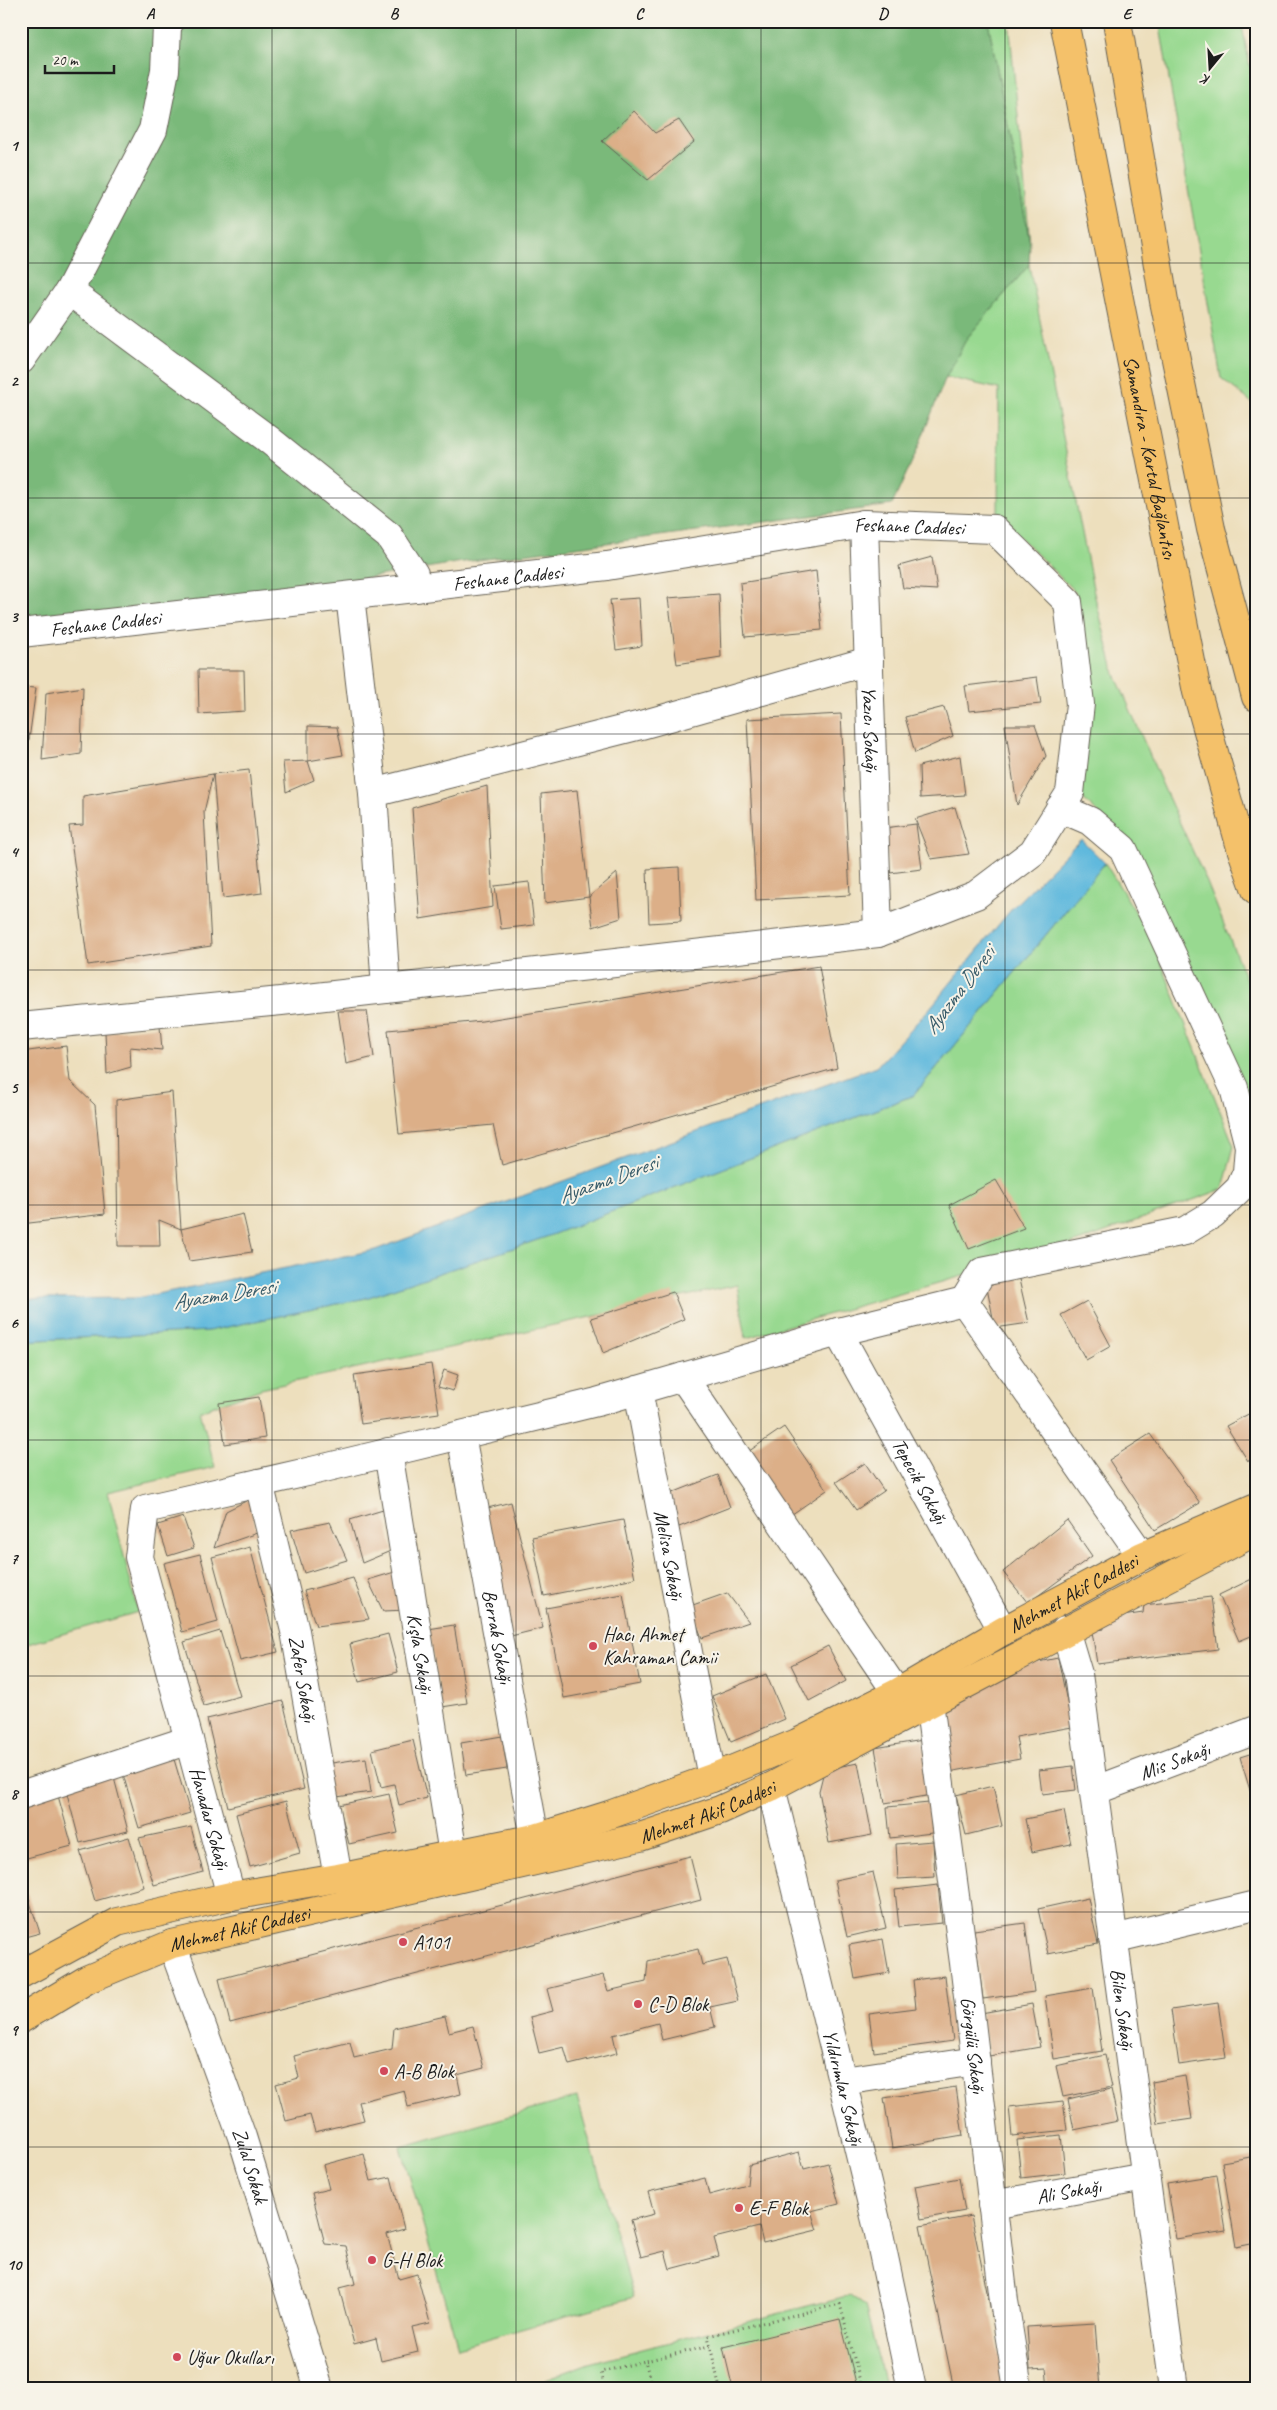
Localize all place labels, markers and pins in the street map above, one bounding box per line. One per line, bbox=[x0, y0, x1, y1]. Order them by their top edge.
place label: Hacı Ahmet Kahraman Camii bbox=[603, 1622, 719, 1670]
marker: Hacı Ahmet Kahraman Camii bbox=[587, 1640, 599, 1652]
place label: A101 bbox=[413, 1930, 451, 1955]
marker: A101 bbox=[397, 1936, 409, 1948]
place label: C-D Blok bbox=[648, 1992, 710, 2017]
marker: C-D Blok bbox=[632, 1998, 644, 2010]
place label: A-B Blok bbox=[394, 2059, 455, 2084]
marker: A-B Blok bbox=[378, 2065, 390, 2077]
place label: E-F Blok bbox=[749, 2196, 810, 2221]
marker: E-F Blok bbox=[733, 2202, 745, 2214]
place label: G-H Blok bbox=[382, 2248, 444, 2273]
marker: G-H Blok bbox=[366, 2254, 378, 2266]
place label: Uğur Okulları bbox=[187, 2345, 275, 2370]
marker: Uğur Okulları bbox=[171, 2351, 183, 2363]

